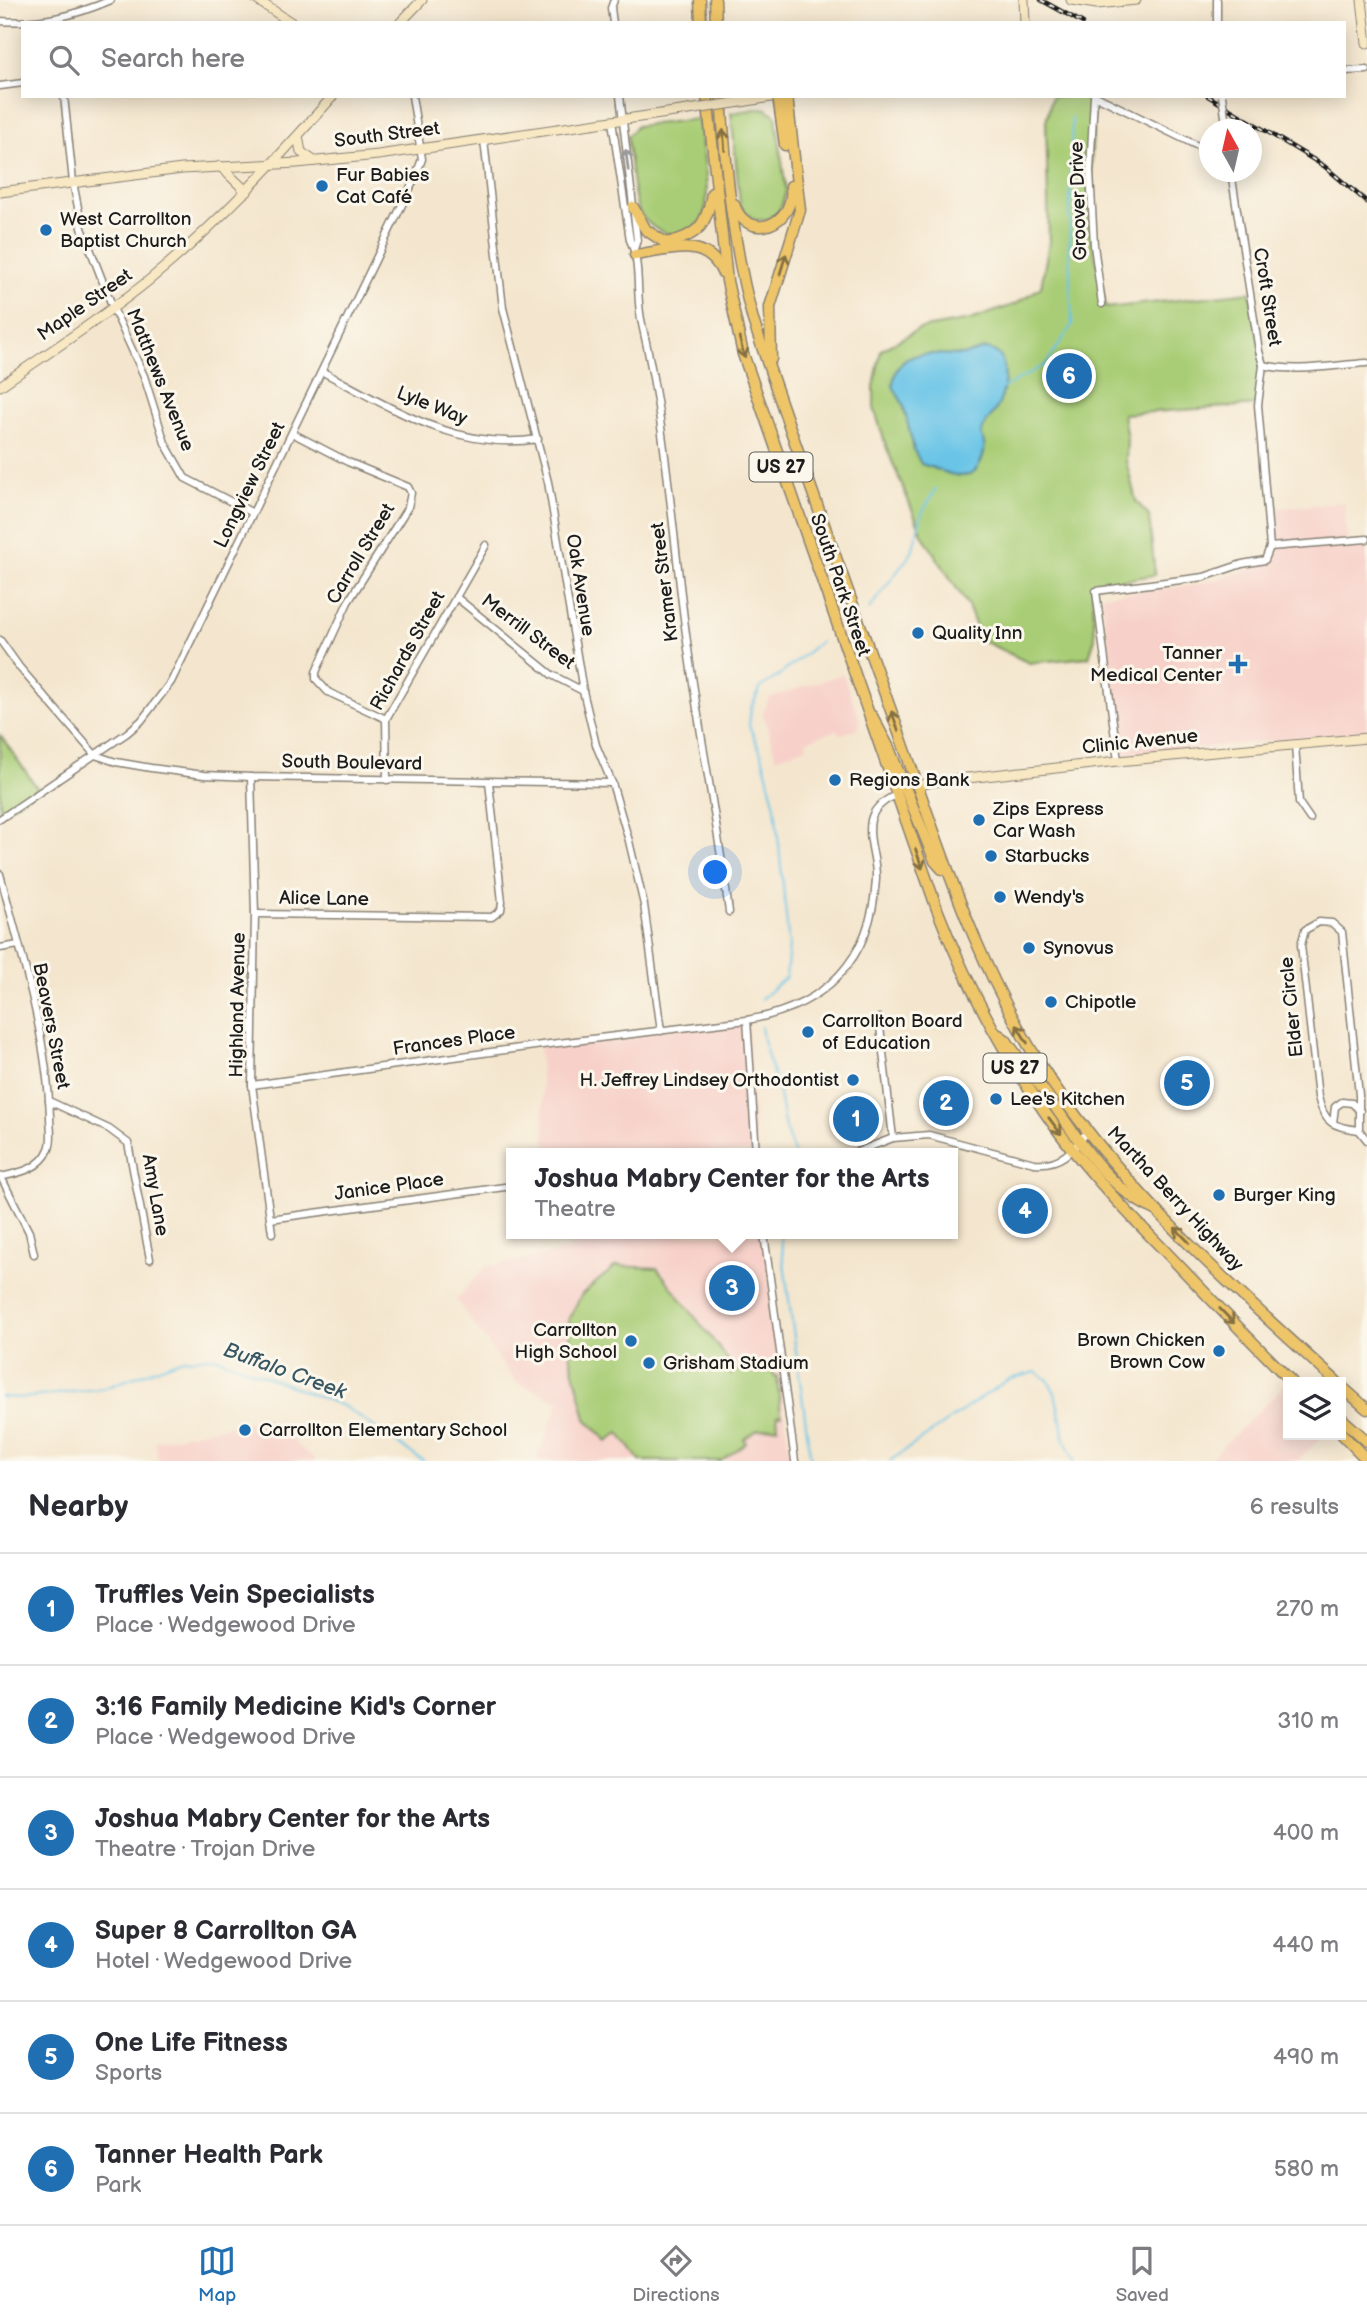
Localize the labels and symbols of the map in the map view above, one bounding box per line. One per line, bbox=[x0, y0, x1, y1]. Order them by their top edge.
street label: South Street bbox=[333, 117, 441, 153]
north arrow bbox=[1199, 119, 1262, 182]
one-way arrow bbox=[718, 129, 731, 152]
street label: Groover Drive bbox=[1065, 141, 1093, 261]
one-way arrow bbox=[620, 149, 633, 172]
place label: Fur Babies Cat Café bbox=[336, 164, 429, 209]
marker: Fur Babies Cat Café bbox=[314, 178, 330, 194]
place label: West Carrollton Baptist Church bbox=[60, 208, 192, 253]
marker: West Carrollton Baptist Church bbox=[38, 222, 54, 238]
street label: Croft Street bbox=[1248, 246, 1286, 348]
one-way arrow bbox=[778, 253, 790, 275]
street label: Maple Street bbox=[33, 264, 137, 346]
street label: Matthews Avenue bbox=[121, 305, 199, 455]
one-way arrow bbox=[736, 336, 749, 359]
pin: 6 bbox=[1046, 350, 1092, 402]
street label: Lyle Way bbox=[393, 381, 471, 431]
street label: Longview Street bbox=[210, 418, 291, 552]
road number: US 27 bbox=[750, 452, 812, 481]
street label: Carroll Street bbox=[322, 499, 400, 609]
street label: South Park Street bbox=[805, 511, 875, 659]
street label: Kramer Street bbox=[646, 521, 684, 643]
street label: Oak Avenue bbox=[561, 532, 599, 638]
street label: Richards Street bbox=[366, 587, 450, 715]
street label: Merrill Street bbox=[477, 589, 579, 675]
place label: Quality Inn bbox=[932, 622, 1022, 645]
marker: Quality Inn bbox=[910, 625, 926, 641]
place label: Tanner Medical Center bbox=[1090, 642, 1223, 687]
marker: Tanner Medical Center bbox=[1228, 654, 1248, 674]
one-way arrow bbox=[888, 711, 900, 733]
street label: Clinic Avenue bbox=[1081, 724, 1199, 760]
street label: South Boulevard bbox=[281, 750, 423, 776]
place label: Regions Bank bbox=[849, 769, 970, 792]
marker: Regions Bank bbox=[827, 772, 843, 788]
place label: Zips Express Car Wash bbox=[992, 798, 1104, 843]
marker: Zips Express Car Wash bbox=[971, 812, 987, 828]
place label: Starbucks bbox=[1005, 845, 1089, 868]
one-way arrow bbox=[914, 847, 926, 869]
marker: Starbucks bbox=[983, 848, 999, 864]
your location bbox=[698, 855, 732, 889]
place label: Wendy's bbox=[1014, 886, 1084, 909]
street label: Alice Lane bbox=[279, 887, 369, 911]
marker: Wendy's bbox=[992, 889, 1008, 905]
street label: Highland Avenue bbox=[225, 932, 251, 1078]
place label: Synovus bbox=[1043, 937, 1114, 960]
marker: Synovus bbox=[1021, 940, 1037, 956]
street label: Elder Circle bbox=[1275, 956, 1309, 1058]
street label: Beavers Street bbox=[27, 961, 75, 1091]
place label: Chipotle bbox=[1065, 991, 1136, 1014]
marker: Chipotle bbox=[1043, 994, 1059, 1010]
place label: Carrollton Board of Education bbox=[822, 1010, 963, 1055]
street label: Frances Place bbox=[391, 1021, 517, 1061]
marker: Carrollton Board of Education bbox=[800, 1024, 816, 1040]
one-way arrow bbox=[1015, 1025, 1029, 1045]
road number: US 27 bbox=[984, 1054, 1046, 1083]
pin: 5 bbox=[1164, 1057, 1210, 1109]
place label: H. Jeffrey Lindsey Orthodontist bbox=[580, 1069, 839, 1092]
marker: H. Jeffrey Lindsey Orthodontist bbox=[845, 1072, 861, 1088]
pin: 2 bbox=[923, 1077, 969, 1129]
place label: Lee's Kitchen bbox=[1010, 1088, 1125, 1111]
marker: Lee's Kitchen bbox=[988, 1091, 1004, 1107]
pin: 1 bbox=[833, 1093, 879, 1145]
one-way arrow bbox=[1047, 1116, 1062, 1135]
street label: Martha Berry Highway bbox=[1102, 1122, 1248, 1276]
street label: Amy Lane bbox=[136, 1152, 174, 1238]
street label: Janice Place bbox=[333, 1168, 445, 1206]
place label: Burger King bbox=[1233, 1184, 1336, 1207]
pin: 4 bbox=[1002, 1185, 1048, 1237]
marker: Burger King bbox=[1211, 1187, 1227, 1203]
one-way arrow bbox=[1173, 1227, 1190, 1244]
pin: 3 bbox=[709, 1262, 755, 1314]
one-way arrow bbox=[1219, 1307, 1236, 1324]
place label: Carrollton High School bbox=[515, 1319, 617, 1364]
place label: Brown Chicken Brown Cow bbox=[1077, 1329, 1205, 1374]
marker: Carrollton High School bbox=[623, 1333, 639, 1349]
water label: Buffalo Creek bbox=[220, 1337, 350, 1405]
marker: Brown Chicken Brown Cow bbox=[1211, 1343, 1227, 1359]
place label: Grisham Stadium bbox=[663, 1352, 809, 1375]
marker: Grisham Stadium bbox=[641, 1355, 657, 1371]
place label: Carrollton Elementary School bbox=[259, 1419, 507, 1442]
marker: Carrollton Elementary School bbox=[237, 1422, 253, 1438]

